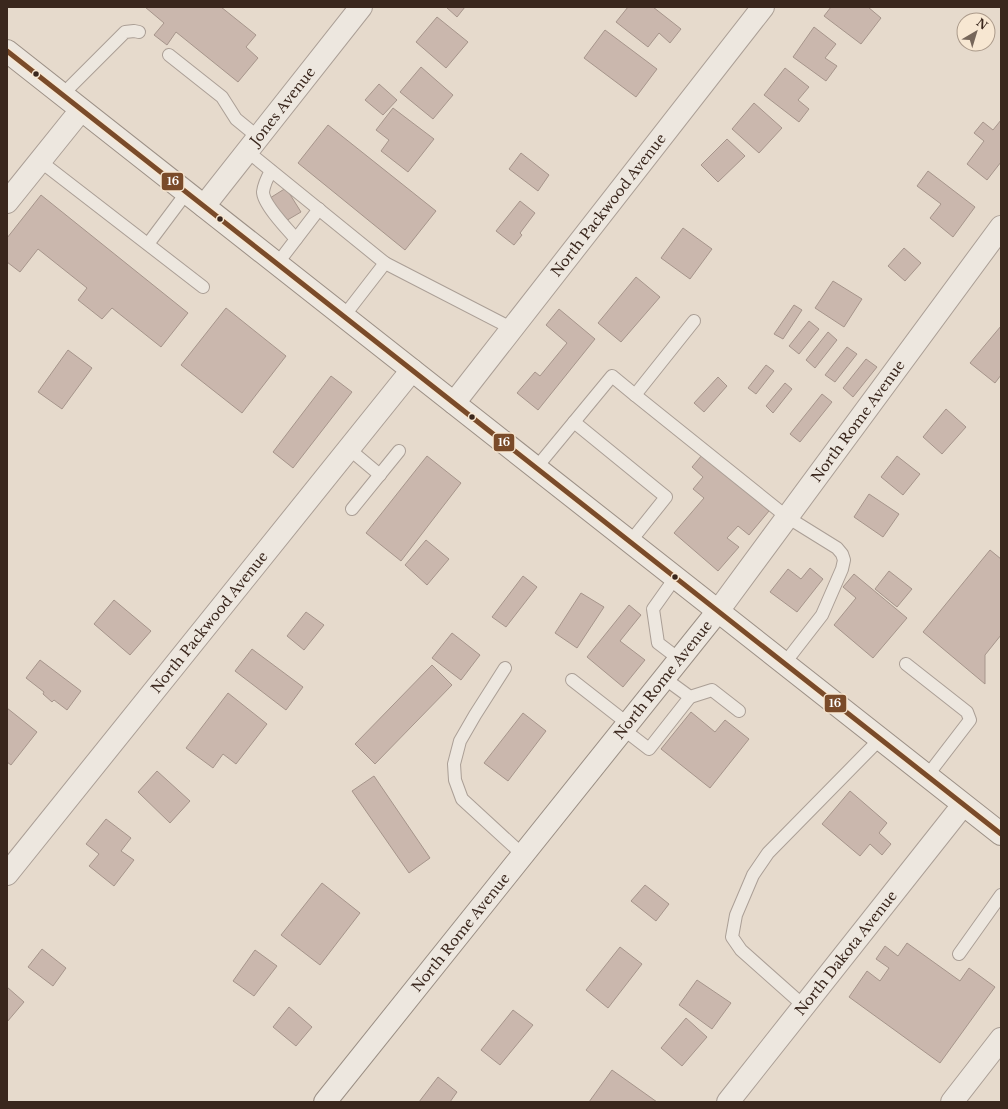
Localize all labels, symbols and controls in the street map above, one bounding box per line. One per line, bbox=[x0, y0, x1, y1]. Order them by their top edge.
north arrow bbox=[956, 12, 996, 52]
text: N bbox=[974, 15, 991, 33]
street label: Jones Avenue bbox=[245, 63, 319, 151]
unlabelled marker bbox=[31, 69, 41, 79]
street label: North Packwood Avenue bbox=[547, 130, 670, 280]
line badge: 16 bbox=[161, 172, 184, 191]
text: 16 bbox=[167, 174, 179, 188]
unlabelled marker bbox=[215, 214, 225, 224]
street label: North Rome Avenue bbox=[807, 357, 909, 486]
unlabelled marker bbox=[467, 412, 477, 422]
line badge: 16 bbox=[493, 433, 515, 452]
text: 16 bbox=[498, 435, 510, 449]
street label: North Packwood Avenue bbox=[147, 548, 272, 697]
unlabelled marker bbox=[670, 572, 680, 582]
street label: North Rome Avenue bbox=[610, 617, 716, 743]
line badge: 16 bbox=[824, 694, 847, 713]
text: 16 bbox=[829, 696, 841, 710]
street label: North Rome Avenue bbox=[408, 870, 514, 996]
street label: North Dakota Avenue bbox=[791, 887, 901, 1019]

